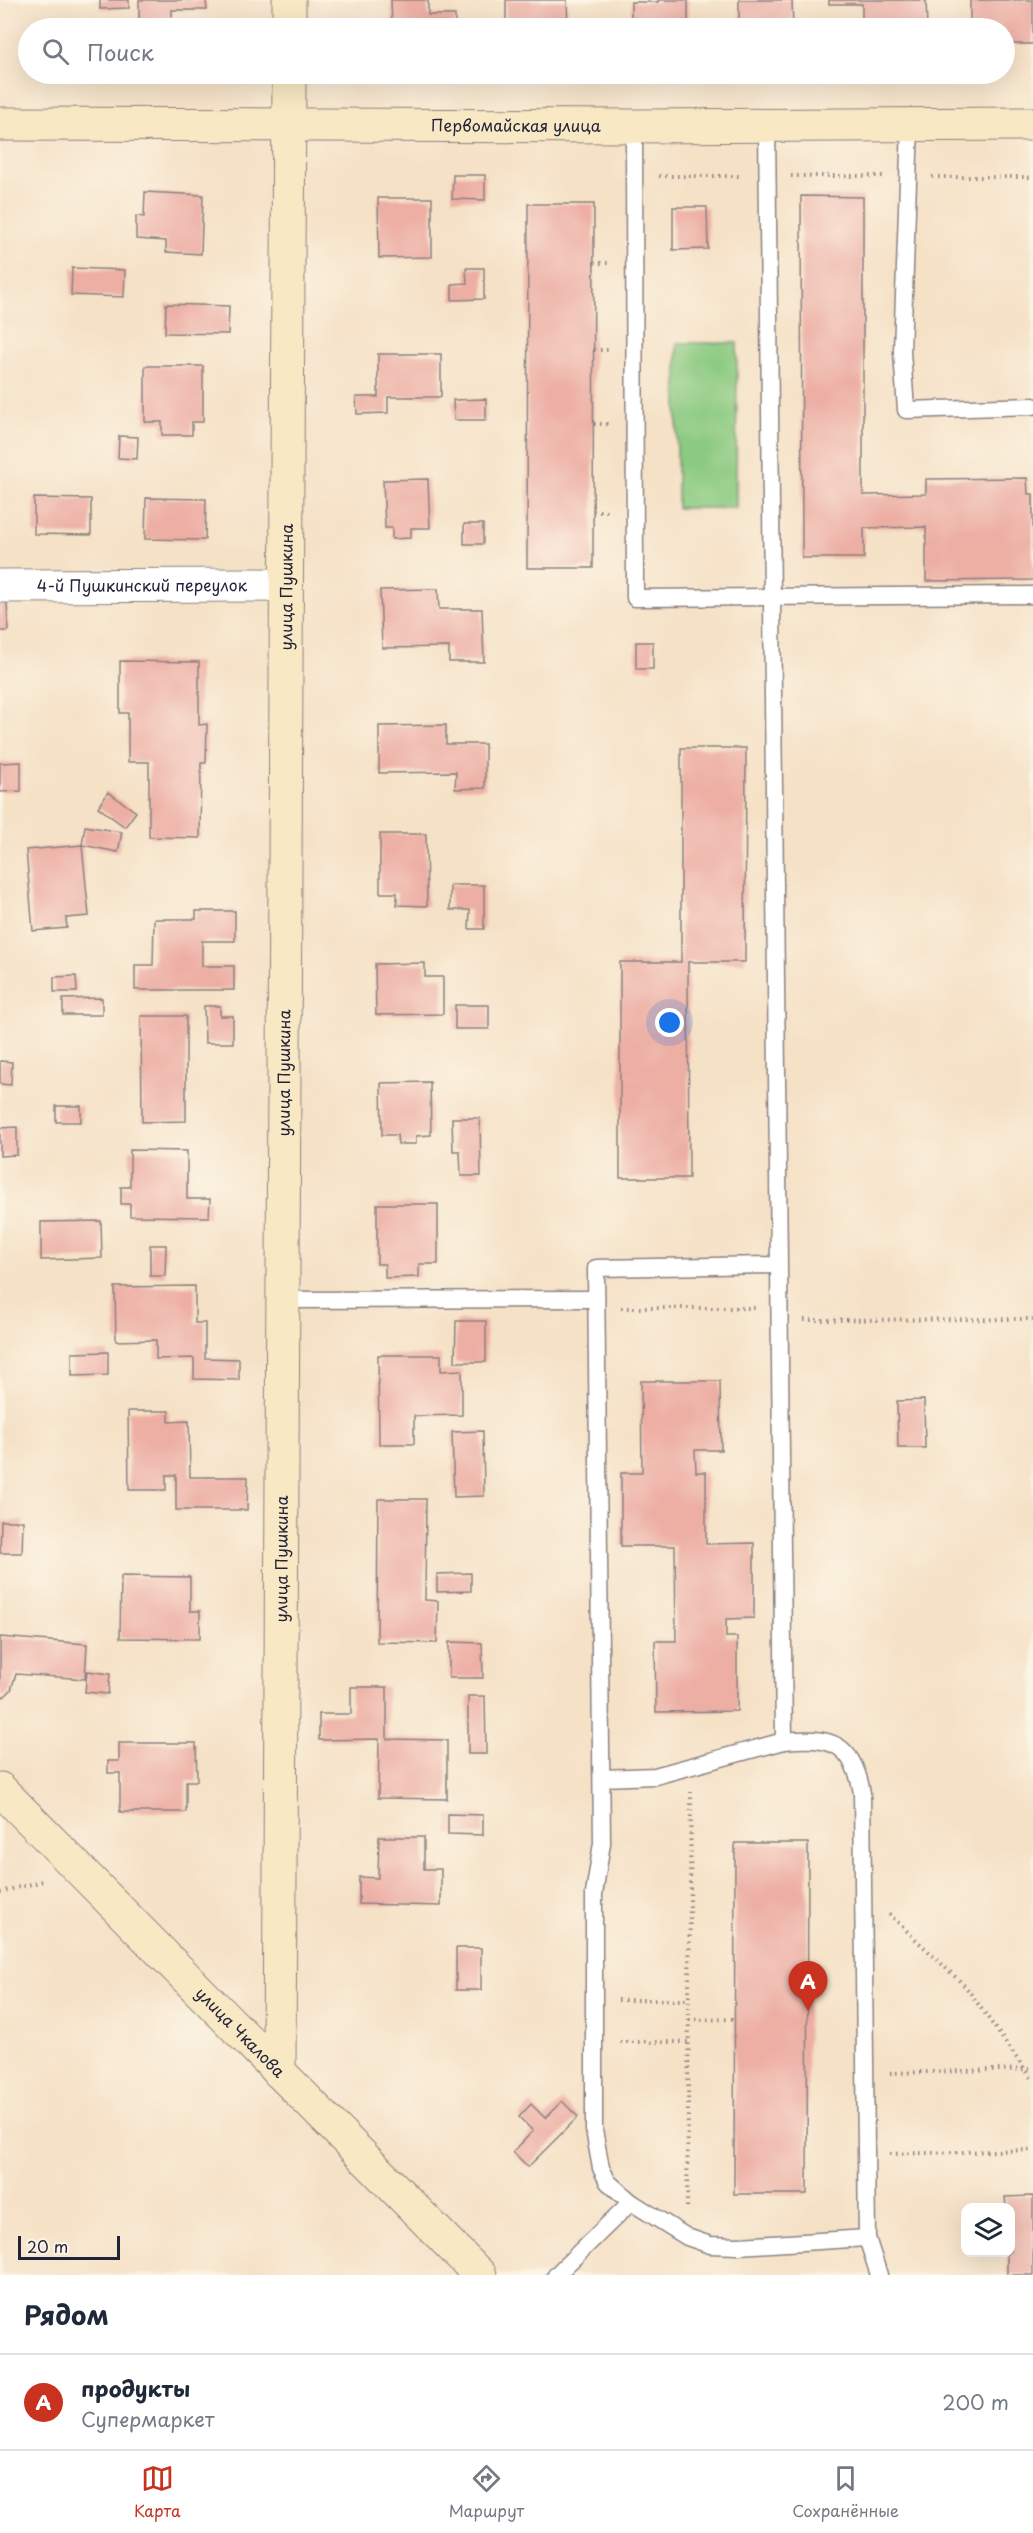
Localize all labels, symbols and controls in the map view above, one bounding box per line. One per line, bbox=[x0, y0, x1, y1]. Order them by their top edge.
search box bbox=[18, 18, 1015, 84]
icon: search bbox=[39, 35, 72, 68]
text: Поиск bbox=[87, 35, 154, 68]
street label: Первомайская улица bbox=[431, 112, 601, 137]
street label: улица Пушкина bbox=[273, 523, 298, 651]
street label: 4-й Пушкинский переулок bbox=[37, 572, 248, 597]
your location bbox=[655, 1008, 684, 1037]
street label: улица Пушкина bbox=[271, 1009, 295, 1137]
street label: улица Пушкина bbox=[268, 1495, 293, 1623]
pin: A bbox=[788, 1962, 828, 2011]
street label: улица Чкалова bbox=[191, 1981, 291, 2082]
map controls bbox=[961, 2203, 1015, 2257]
button: layers bbox=[961, 2203, 1015, 2257]
scale bar bbox=[18, 2233, 120, 2260]
text: 20 m bbox=[27, 2234, 68, 2258]
text: Рядом bbox=[24, 2295, 109, 2334]
text: продукты bbox=[81, 2371, 190, 2404]
text: A bbox=[36, 2387, 51, 2417]
text: 200 m bbox=[942, 2387, 1009, 2417]
text: Супермаркет bbox=[81, 2404, 214, 2434]
tab: Карта bbox=[134, 2462, 181, 2522]
tab: Маршрут bbox=[449, 2462, 524, 2522]
tab: Сохранённые bbox=[792, 2462, 899, 2522]

